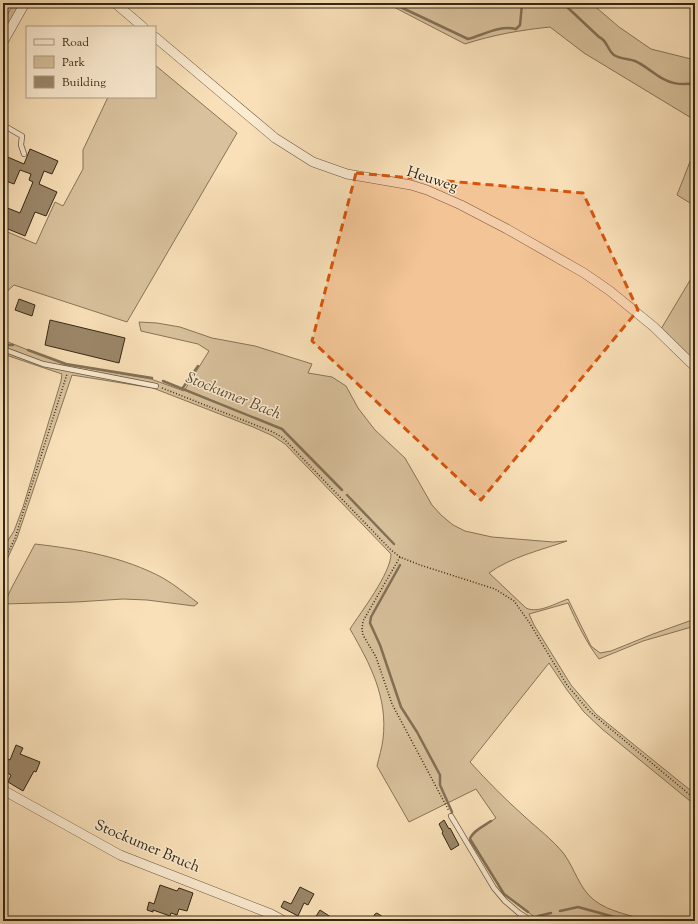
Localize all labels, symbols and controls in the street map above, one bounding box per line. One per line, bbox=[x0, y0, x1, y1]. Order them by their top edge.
legend bbox=[26, 26, 156, 98]
text: Road bbox=[62, 34, 89, 52]
text: Park bbox=[62, 54, 85, 72]
text: Building bbox=[62, 74, 106, 92]
street label: Heuweg bbox=[404, 162, 460, 198]
water label: Stockumer Bach bbox=[182, 367, 284, 427]
street label: Stockumer Bruch bbox=[91, 815, 203, 879]

